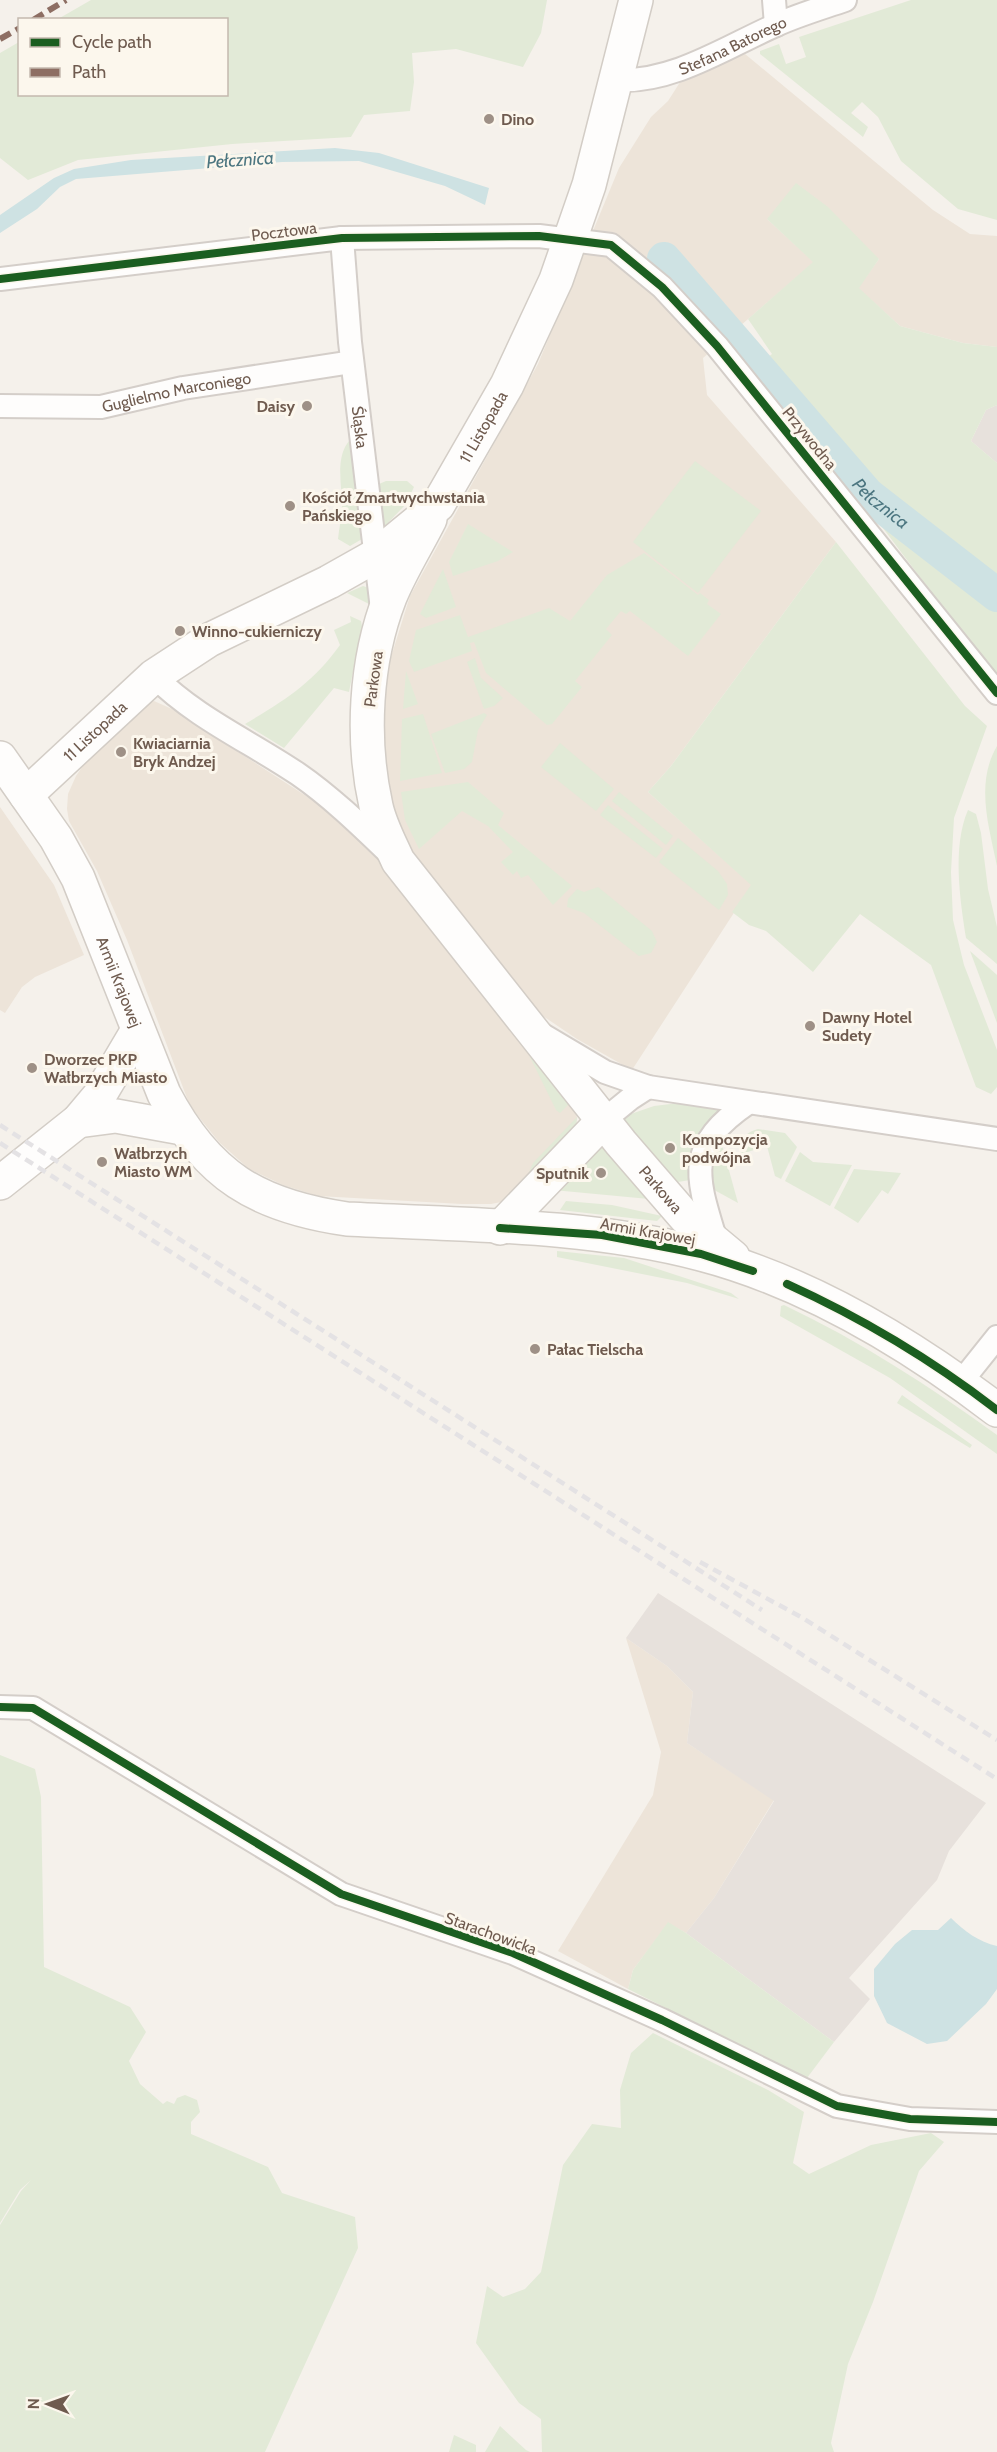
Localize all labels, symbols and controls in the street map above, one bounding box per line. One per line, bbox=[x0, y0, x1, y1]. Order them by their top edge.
street label: Stefana Batorego bbox=[676, 13, 790, 79]
legend bbox=[18, 18, 228, 96]
text: Cycle path bbox=[72, 31, 152, 53]
text: Path bbox=[72, 61, 106, 83]
place label: Dino bbox=[501, 110, 534, 129]
marker: Dino bbox=[482, 112, 496, 126]
water label: Pełcznica bbox=[205, 147, 275, 173]
street label: Pocztowa bbox=[250, 218, 318, 245]
street label: Guglielmo Marconiego bbox=[100, 369, 252, 416]
street label: 11 Listopada bbox=[455, 388, 512, 466]
place label: Daisy bbox=[256, 397, 295, 416]
marker: Daisy bbox=[300, 399, 314, 413]
street label: Przywodna bbox=[778, 403, 841, 474]
street label: Śląska bbox=[348, 405, 372, 450]
water label: Pełcznica bbox=[847, 474, 913, 534]
place label: Kościół Zmartwychwstania Pańskiego bbox=[302, 488, 485, 525]
marker: Kościół Zmartwychwstania Pańskiego bbox=[283, 499, 297, 513]
place label: Winno-cukierniczy bbox=[192, 622, 322, 641]
marker: Winno-cukierniczy bbox=[173, 624, 187, 638]
street label: Parkowa bbox=[360, 650, 387, 708]
street label: 11 Listopada bbox=[60, 697, 131, 765]
place label: Kwiaciarnia Bryk Andzej bbox=[133, 734, 216, 771]
marker: Kwiaciarnia Bryk Andzej bbox=[114, 745, 128, 759]
street label: Armii Krajowej bbox=[92, 934, 146, 1030]
place label: Dawny Hotel Sudety bbox=[822, 1008, 912, 1045]
marker: Dawny Hotel Sudety bbox=[803, 1019, 817, 1033]
place label: Dworzec PKP Wałbrzych Miasto bbox=[44, 1050, 167, 1087]
marker: Dworzec PKP Wałbrzych Miasto bbox=[25, 1061, 39, 1075]
place label: Kompozycja podwójna bbox=[682, 1130, 768, 1167]
marker: Kompozycja podwójna bbox=[663, 1141, 677, 1155]
place label: Wałbrzych Miasto WM bbox=[114, 1144, 192, 1181]
marker: Wałbrzych Miasto WM bbox=[95, 1155, 109, 1169]
street label: Parkowa bbox=[635, 1162, 686, 1217]
place label: Sputnik bbox=[536, 1164, 589, 1183]
marker: Sputnik bbox=[594, 1166, 608, 1180]
street label: Armii Krajowej bbox=[599, 1214, 697, 1249]
place label: Pałac Tielscha bbox=[547, 1340, 643, 1359]
marker: Pałac Tielscha bbox=[528, 1342, 542, 1356]
street label: Starachowicka bbox=[442, 1908, 540, 1959]
north arrow bbox=[18, 2374, 78, 2434]
text: N bbox=[24, 2398, 43, 2410]

